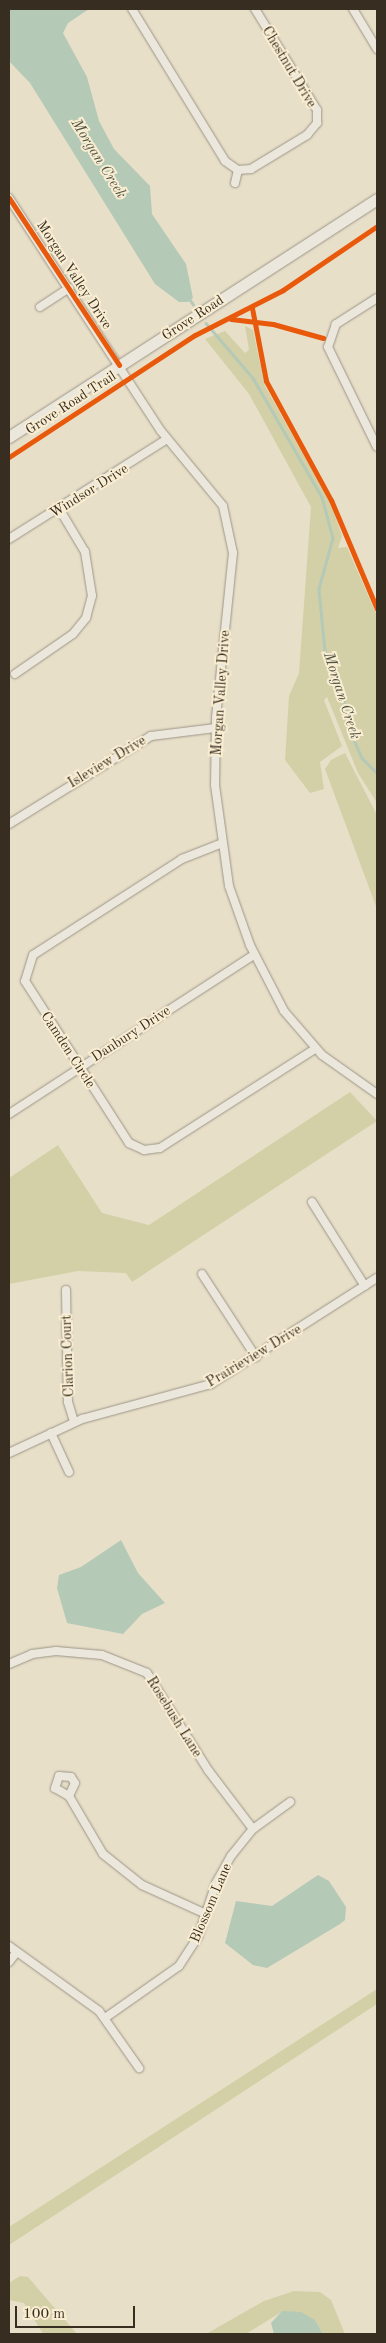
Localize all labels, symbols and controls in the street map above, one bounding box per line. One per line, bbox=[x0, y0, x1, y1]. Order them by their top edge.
street label: Chestnut Drive bbox=[258, 23, 320, 111]
water label: Morgan Creek bbox=[66, 116, 130, 202]
street label: Morgan Valley Drive bbox=[33, 218, 115, 332]
street label: Grove Road bbox=[159, 292, 227, 344]
street label: Grove Road Trail bbox=[23, 367, 119, 439]
street label: Windsor Drive bbox=[47, 460, 131, 522]
street label: Morgan Valley Drive bbox=[208, 630, 234, 756]
water label: Morgan Creek bbox=[318, 650, 364, 742]
street label: Isleview Drive bbox=[65, 732, 149, 792]
street label: Danbury Drive bbox=[88, 1002, 174, 1066]
street label: Camden Circle bbox=[37, 1009, 99, 1091]
street label: Clarion Court bbox=[58, 1315, 78, 1397]
street label: Prairieview Drive bbox=[203, 1321, 305, 1391]
street label: Rosebush Lane bbox=[142, 1674, 206, 1760]
street label: Blossom Lane bbox=[187, 1861, 235, 1945]
scale bar bbox=[18, 2296, 138, 2328]
text: 100 m bbox=[23, 2307, 65, 2322]

